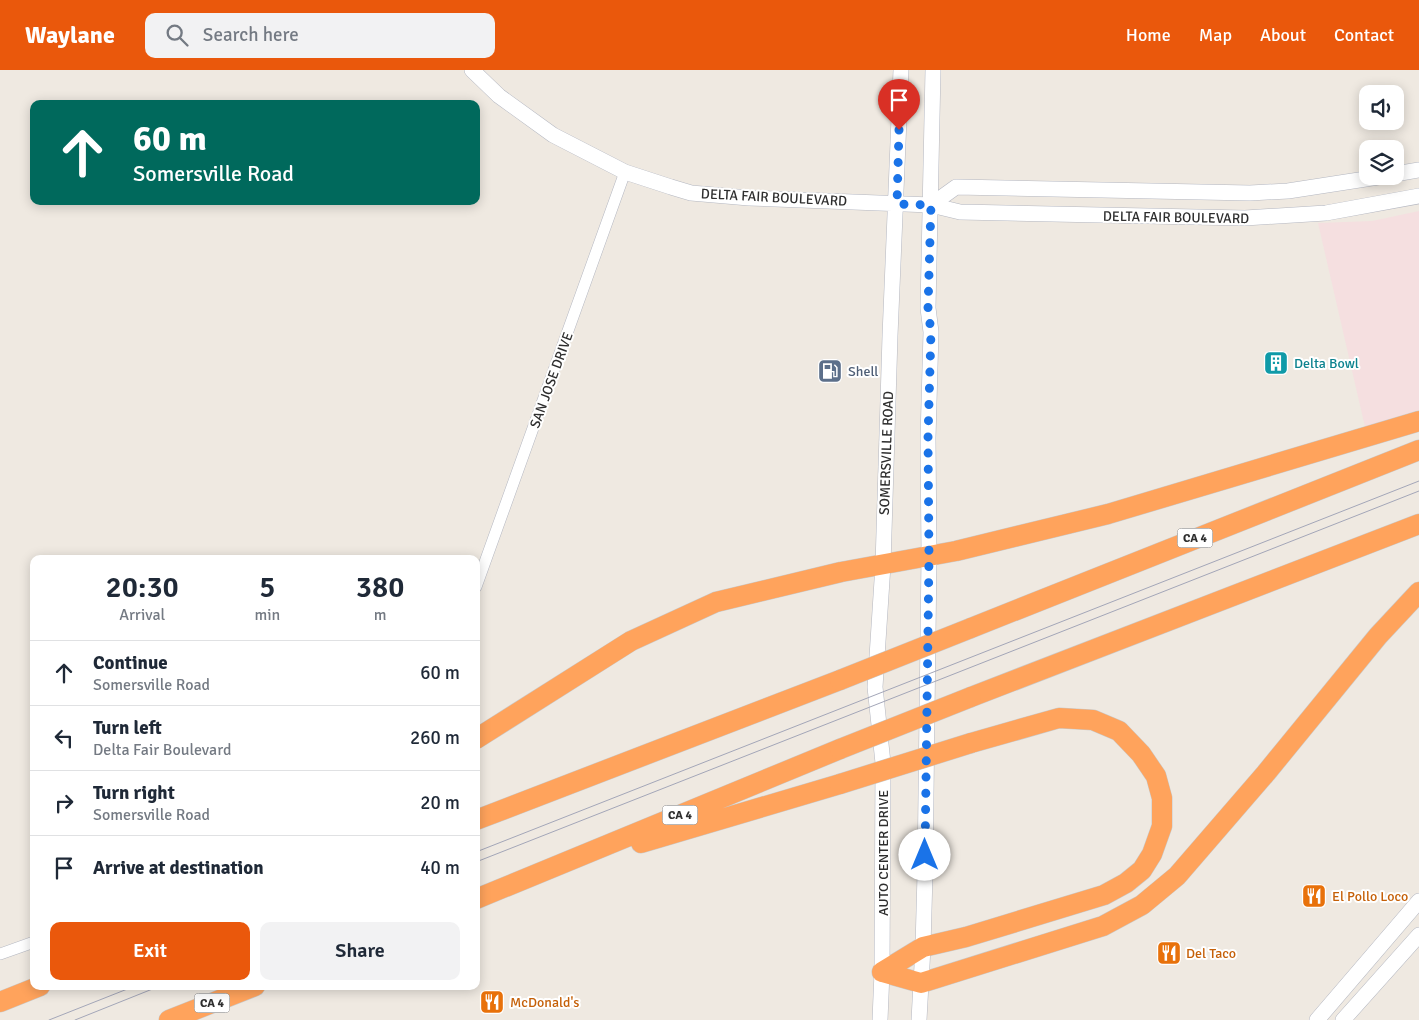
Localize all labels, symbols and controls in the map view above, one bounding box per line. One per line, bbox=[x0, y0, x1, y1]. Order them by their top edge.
search box bbox=[145, 13, 495, 58]
text: Waylane bbox=[25, 20, 115, 50]
icon: search bbox=[163, 21, 191, 49]
text: Search here bbox=[203, 23, 299, 47]
text: Home bbox=[1126, 24, 1171, 46]
text: Map bbox=[1199, 24, 1232, 46]
text: About bbox=[1260, 24, 1306, 46]
text: Contact bbox=[1334, 24, 1394, 46]
pin bbox=[878, 79, 920, 130]
map controls bbox=[1359, 85, 1404, 185]
button: sound bbox=[1359, 85, 1404, 130]
icon: arrive bbox=[885, 86, 913, 114]
text: 60 m bbox=[133, 117, 207, 160]
icon: ahead bbox=[50, 120, 115, 185]
button: layers bbox=[1359, 140, 1404, 185]
text: Somersville Road bbox=[133, 160, 294, 187]
street label: DELTA FAIR BOULEVARD bbox=[700, 185, 848, 210]
street label: DELTA FAIR BOULEVARD bbox=[1103, 208, 1249, 227]
street label: SAN JOSE DRIVE bbox=[526, 330, 577, 430]
building icon: Delta Bowl bbox=[1263, 350, 1289, 376]
place label: Delta Bowl bbox=[1294, 355, 1359, 372]
fuel station icon: Shell bbox=[817, 358, 843, 384]
place label: Shell bbox=[848, 363, 878, 380]
street label: SOMERSVILLE ROAD bbox=[876, 391, 897, 515]
road number: CA 4 bbox=[1178, 528, 1212, 548]
text: 20:30 bbox=[106, 569, 179, 606]
text: 5 bbox=[259, 569, 275, 606]
text: 380 bbox=[356, 569, 404, 606]
text: Arrival bbox=[119, 605, 165, 625]
text: min bbox=[254, 605, 280, 625]
text: m bbox=[374, 605, 386, 625]
text: Continue bbox=[93, 651, 168, 675]
icon: ahead bbox=[50, 659, 78, 687]
text: 60 m bbox=[420, 661, 460, 685]
text: Somersville Road bbox=[93, 675, 210, 695]
text: Turn left bbox=[93, 716, 162, 740]
icon: left bbox=[50, 724, 78, 752]
text: 260 m bbox=[410, 726, 460, 750]
text: Delta Fair Boulevard bbox=[93, 740, 231, 760]
text: Turn right bbox=[93, 781, 175, 805]
icon: right bbox=[50, 789, 78, 817]
street label: AUTO CENTER DRIVE bbox=[875, 790, 892, 916]
text: 20 m bbox=[420, 791, 460, 815]
text: Somersville Road bbox=[93, 805, 210, 825]
road number: CA 4 bbox=[662, 806, 698, 824]
position arrow bbox=[898, 828, 950, 880]
icon: arrive bbox=[50, 854, 78, 882]
text: Arrive at destination bbox=[93, 856, 264, 880]
text: 40 m bbox=[420, 856, 460, 880]
restaurant icon: El Pollo Loco bbox=[1301, 883, 1327, 909]
place label: El Pollo Loco bbox=[1332, 888, 1408, 905]
button: Exit bbox=[50, 922, 250, 980]
button: Share bbox=[260, 922, 460, 980]
restaurant icon: Del Taco bbox=[1156, 940, 1182, 966]
place label: Del Taco bbox=[1186, 945, 1236, 962]
restaurant icon: McDonald's bbox=[479, 989, 505, 1015]
road number: CA 4 bbox=[194, 994, 230, 1012]
place label: McDonald's bbox=[510, 994, 579, 1011]

